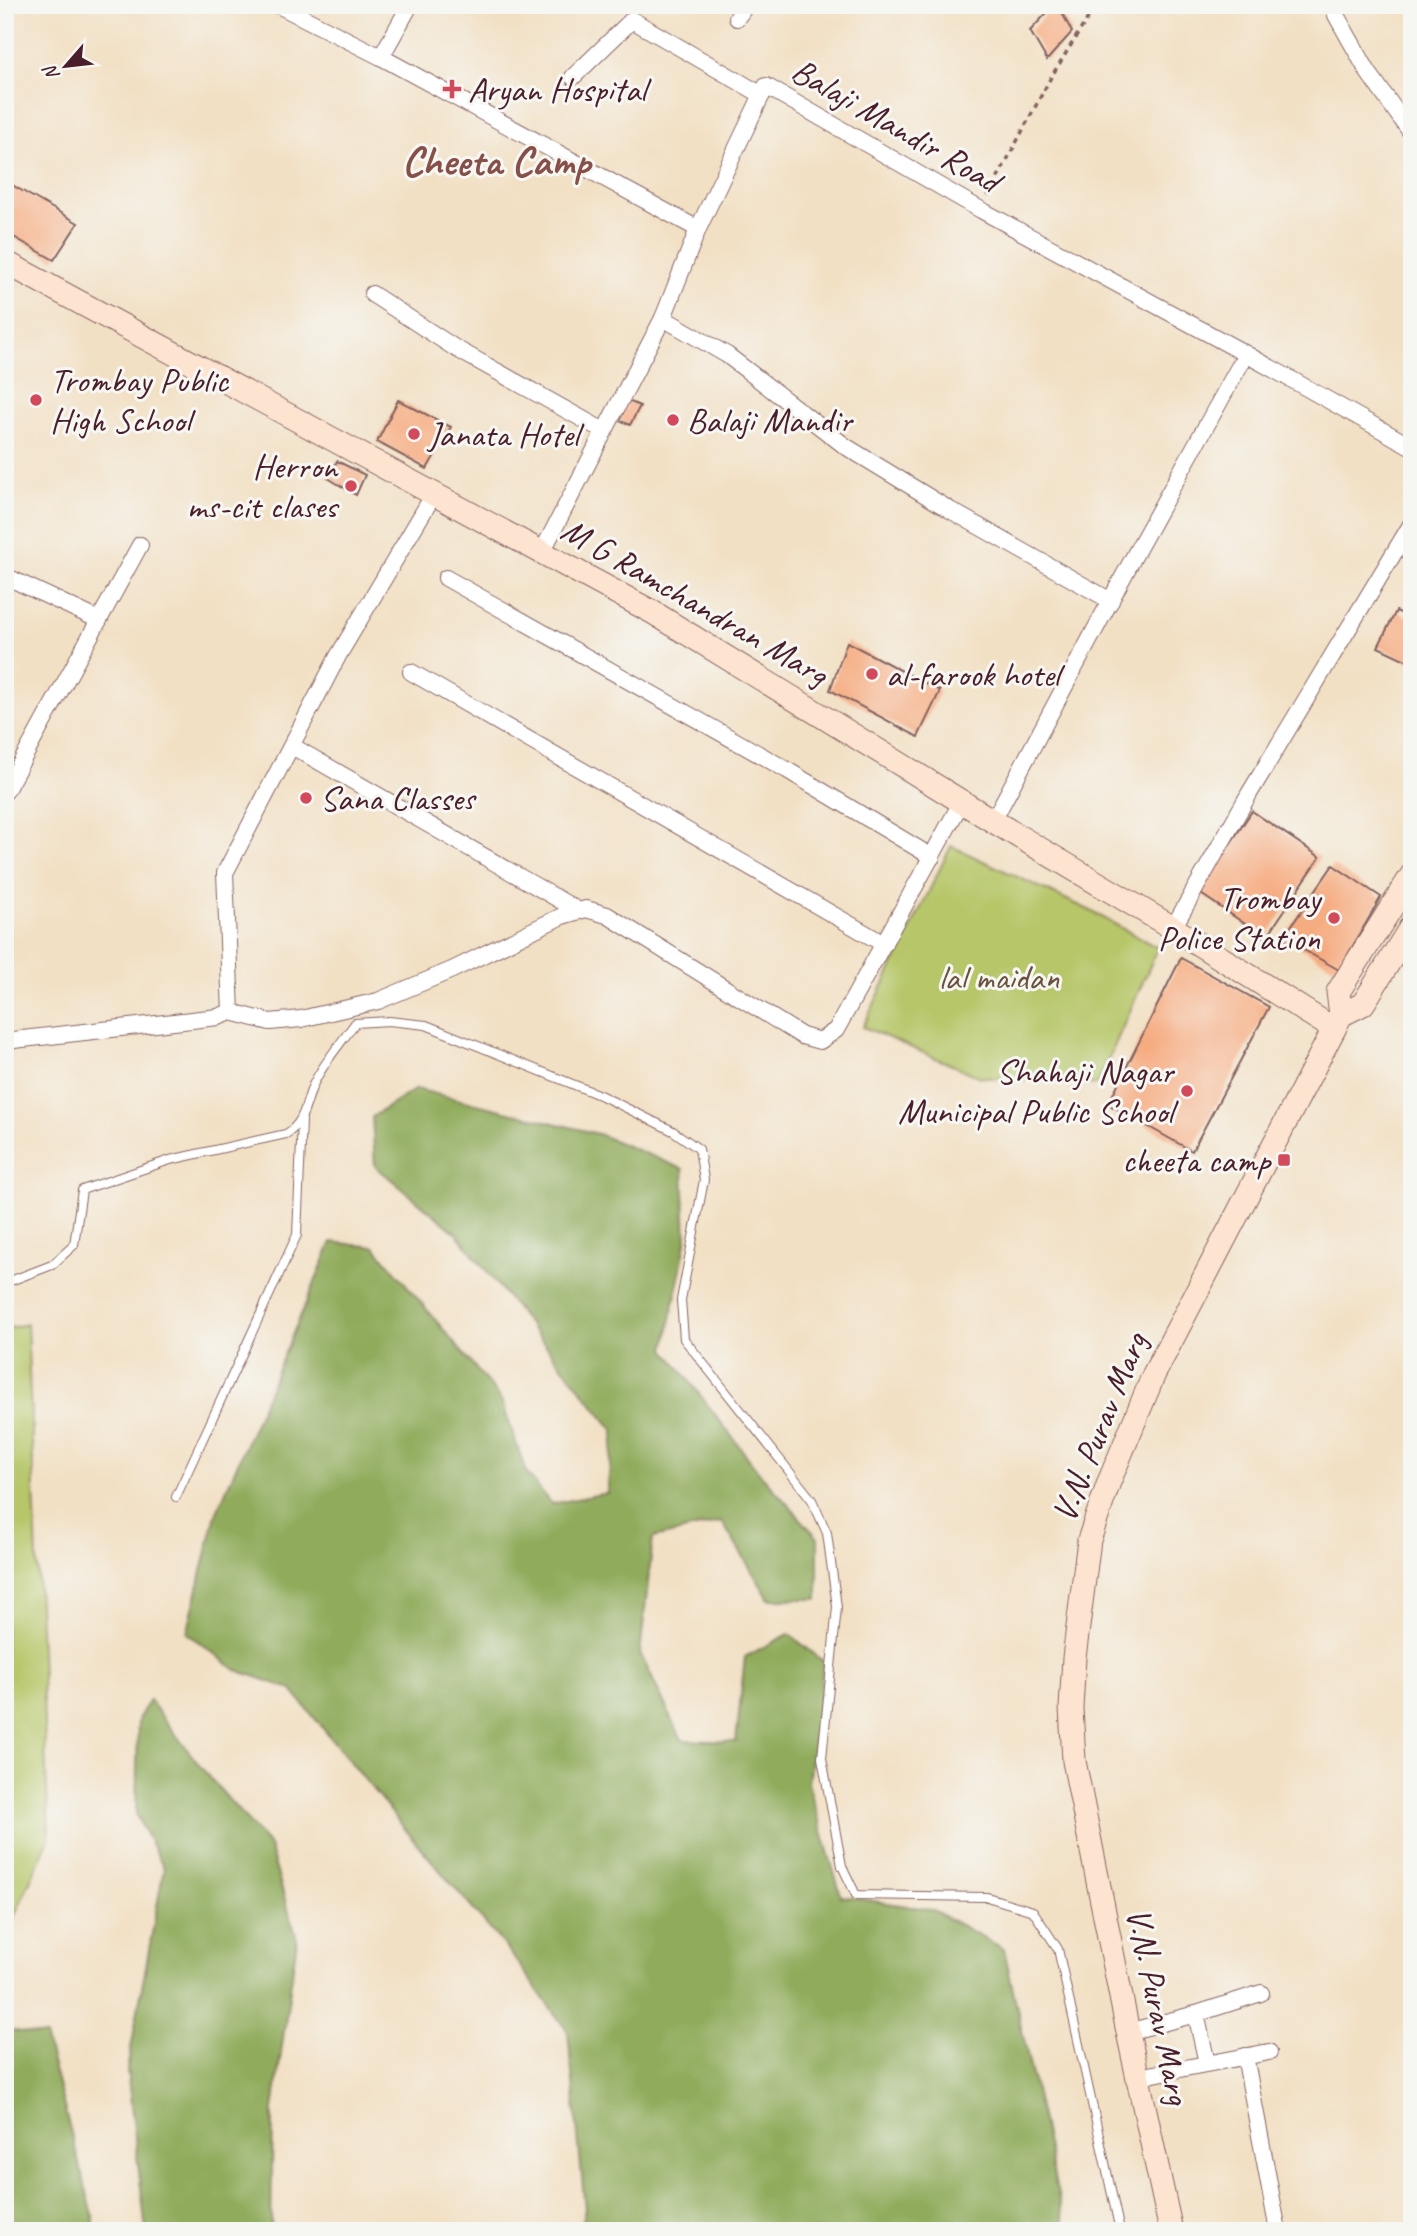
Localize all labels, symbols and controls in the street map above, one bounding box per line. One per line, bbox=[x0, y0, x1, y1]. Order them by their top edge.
north arrow bbox=[32, 32, 102, 102]
street label: Balaji Mandir Road bbox=[784, 48, 1012, 206]
text: N bbox=[37, 60, 65, 84]
place label: Aryan Hospital bbox=[468, 67, 652, 112]
marker: Aryan Hospital bbox=[442, 79, 462, 99]
district label: Cheeta Camp bbox=[402, 135, 593, 188]
place label: Trombay Public High School bbox=[50, 358, 229, 443]
marker: Trombay Public High School bbox=[28, 392, 44, 408]
place label: Balaji Mandir bbox=[687, 398, 854, 443]
place label: Janata Hotel bbox=[426, 412, 585, 457]
marker: Balaji Mandir bbox=[665, 412, 681, 428]
marker: Janata Hotel bbox=[406, 426, 422, 442]
place label: Herron ms-cit clases bbox=[187, 444, 340, 529]
marker: Herron ms-cit clases bbox=[343, 478, 359, 494]
street label: M G Ramchandran Marg bbox=[554, 507, 838, 697]
place label: al-farook hotel bbox=[886, 652, 1066, 697]
marker: al-farook hotel bbox=[864, 666, 880, 682]
place label: Sana Classes bbox=[320, 776, 478, 821]
marker: Sana Classes bbox=[298, 790, 314, 806]
place label: Trombay Police Station bbox=[1158, 876, 1323, 961]
marker: Trombay Police Station bbox=[1326, 910, 1342, 926]
park label: lal maidan bbox=[939, 955, 1060, 1000]
place label: Shahaji Nagar Municipal Public School bbox=[898, 1049, 1179, 1134]
marker: Shahaji Nagar Municipal Public School bbox=[1179, 1083, 1195, 1099]
place label: cheeta camp bbox=[1122, 1138, 1273, 1183]
marker: cheeta camp bbox=[1276, 1152, 1292, 1168]
street label: V.N. Purav Marg bbox=[1041, 1325, 1158, 1528]
street label: V.N. Purav Marg bbox=[1116, 1904, 1202, 2110]

